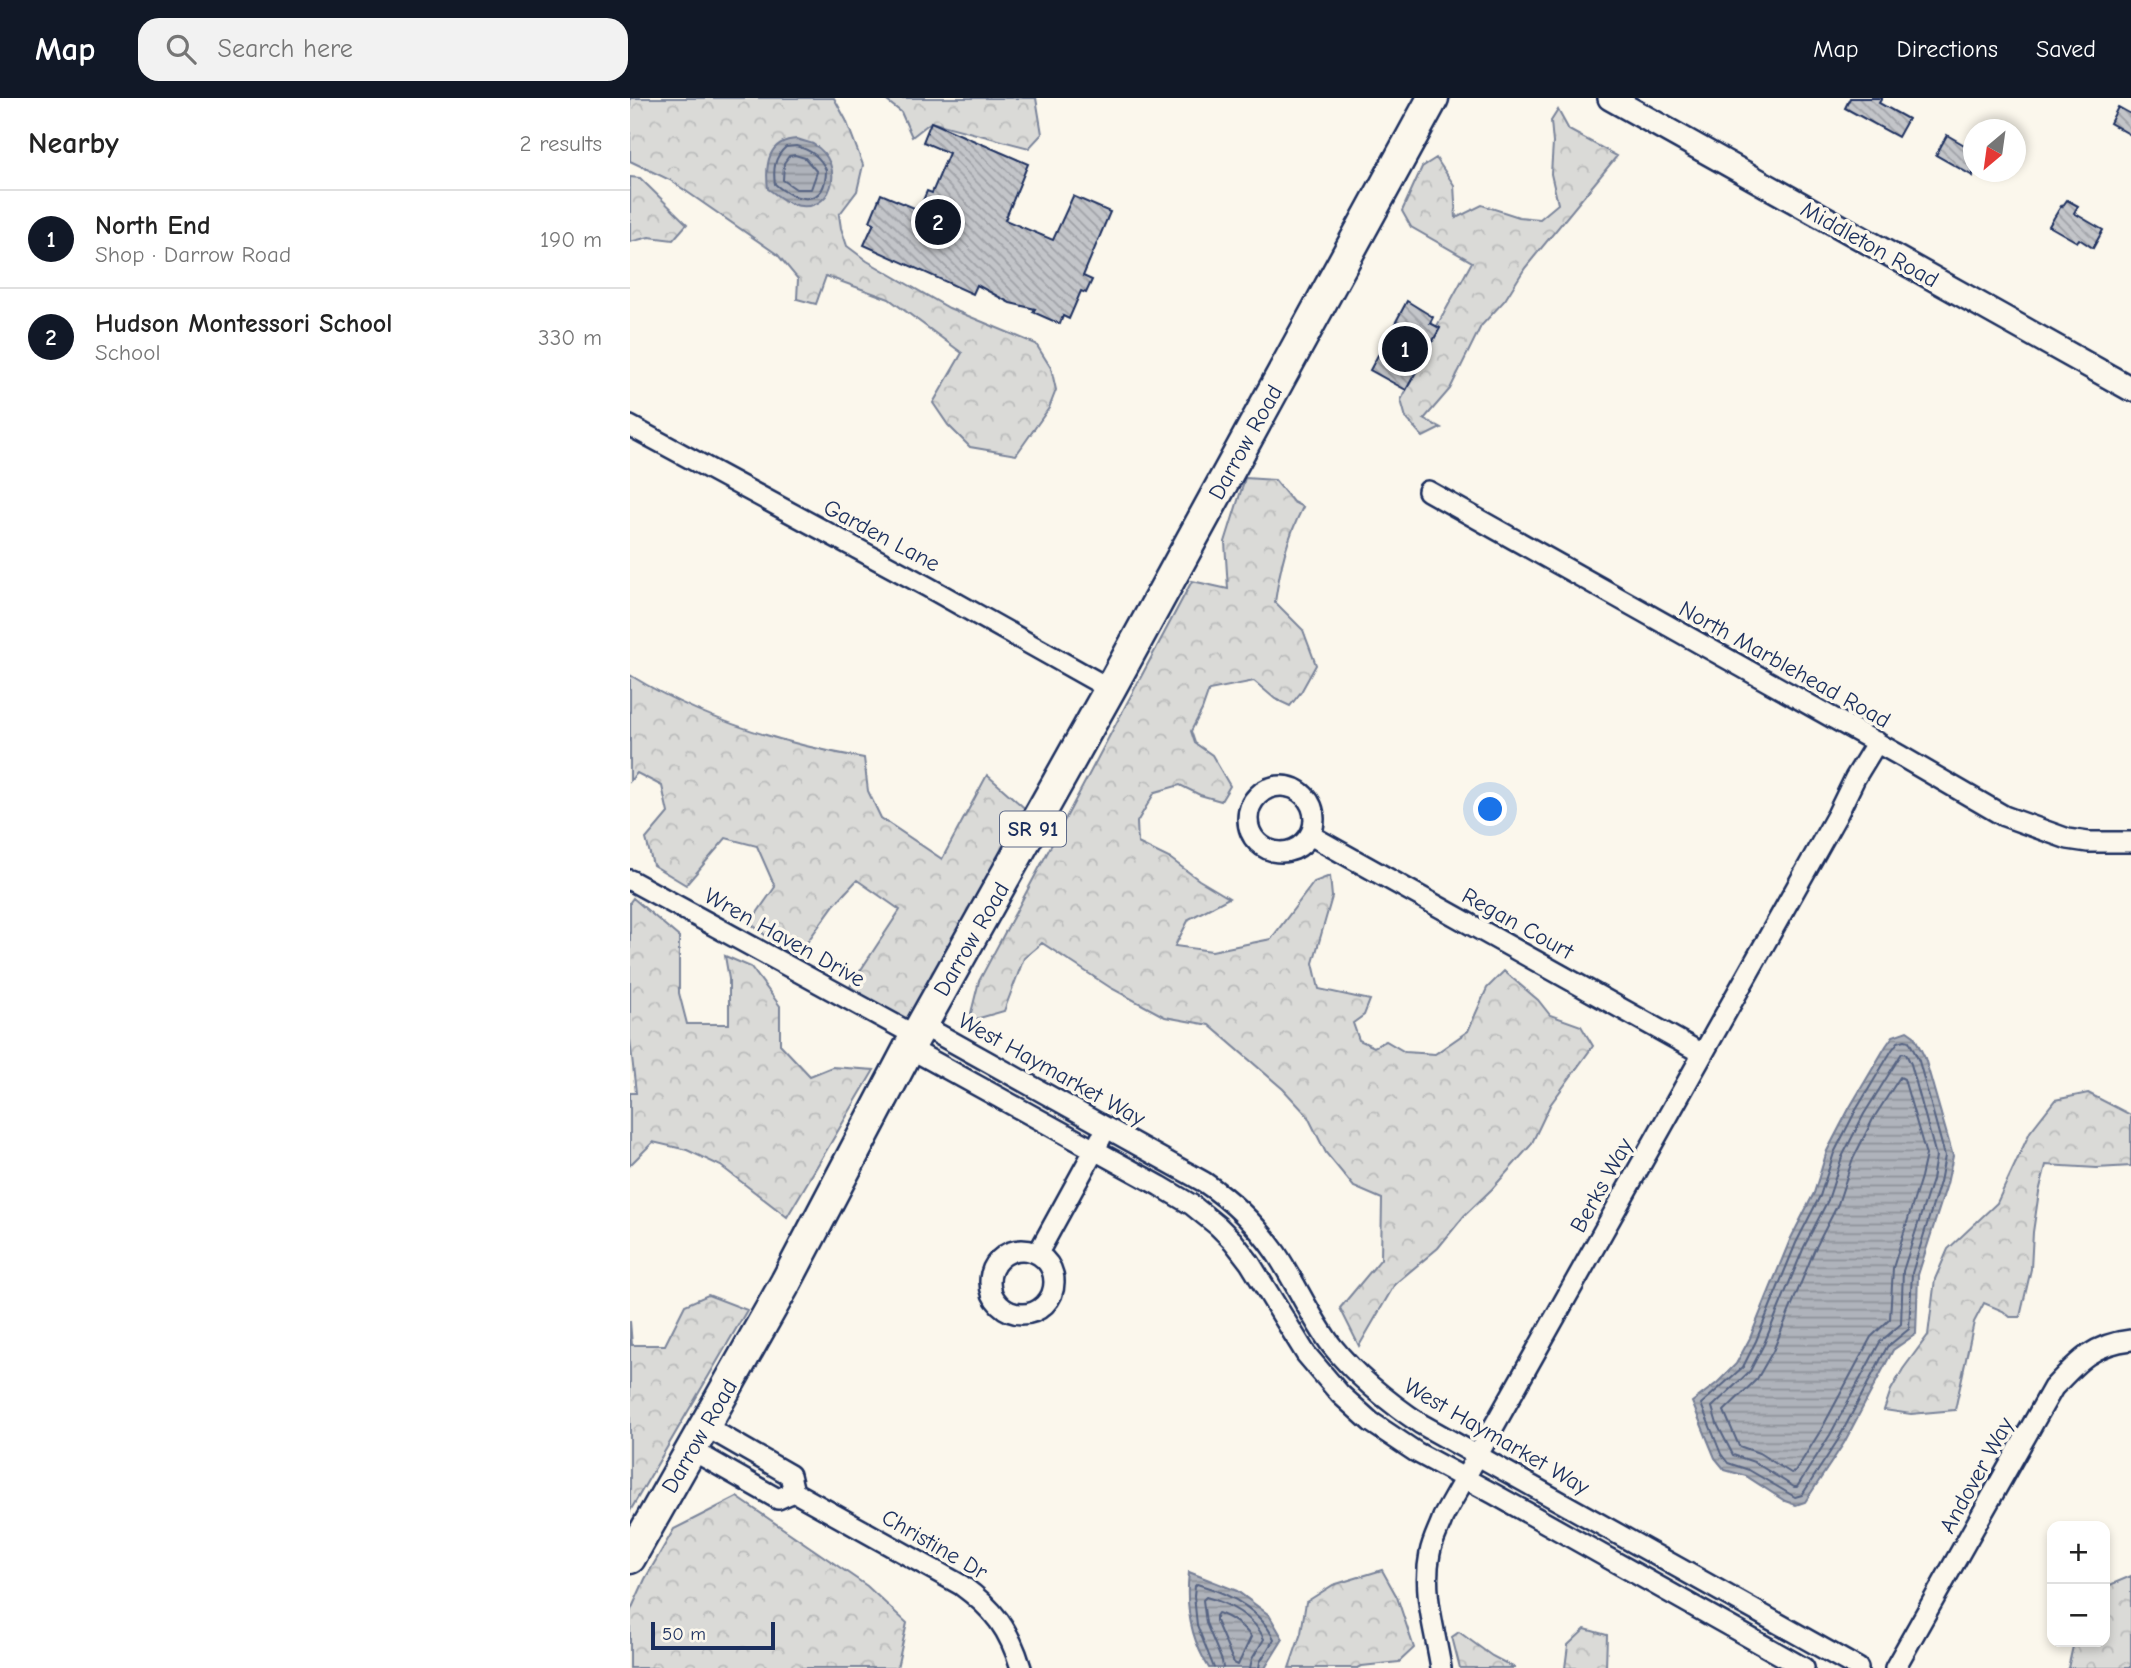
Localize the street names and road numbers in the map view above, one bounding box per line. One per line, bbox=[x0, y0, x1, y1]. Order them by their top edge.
street label: Middleton Road bbox=[1796, 195, 1943, 293]
street label: Darrow Road bbox=[1203, 380, 1288, 504]
street label: Garden Lane bbox=[819, 493, 945, 577]
street label: North Marblehead Road bbox=[1674, 595, 1895, 734]
road number: SR 91 bbox=[1000, 812, 1066, 846]
street label: Darrow Road bbox=[928, 877, 1015, 1001]
street label: Wren Haven Drive bbox=[700, 882, 870, 993]
street label: Regan Court bbox=[1457, 882, 1579, 966]
street label: West Haymarket Way bbox=[954, 1007, 1151, 1132]
street label: Berks Way bbox=[1564, 1133, 1639, 1237]
street label: West Haymarket Way bbox=[1399, 1372, 1595, 1501]
street label: Darrow Road bbox=[656, 1374, 743, 1498]
street label: Andover Way bbox=[1934, 1412, 2020, 1538]
street label: Christine Dr bbox=[877, 1503, 993, 1586]

